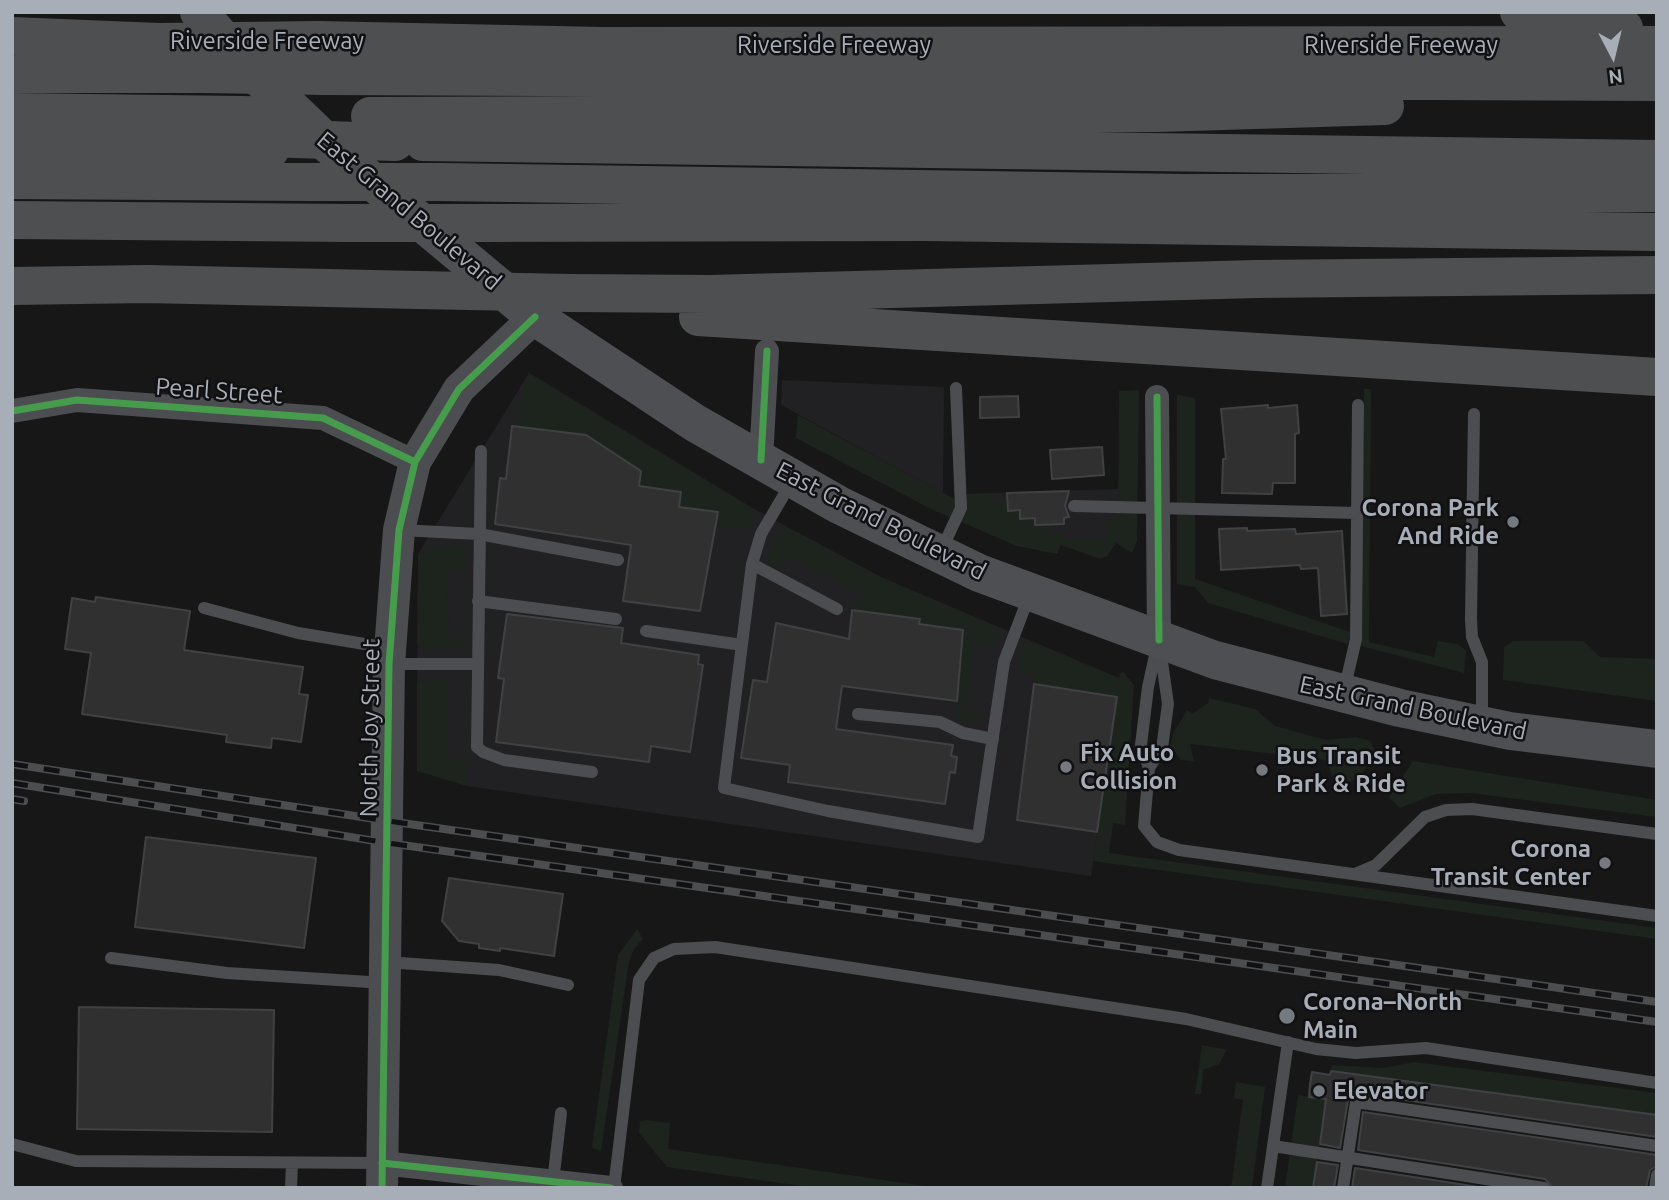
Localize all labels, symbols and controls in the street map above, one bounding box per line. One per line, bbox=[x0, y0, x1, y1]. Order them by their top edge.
north arrow bbox=[1578, 21, 1648, 91]
street label: Riverside Freeway bbox=[170, 27, 364, 55]
street label: Riverside Freeway bbox=[737, 31, 931, 59]
street label: Riverside Freeway bbox=[1304, 31, 1498, 59]
text: N bbox=[1607, 65, 1624, 89]
street label: East Grand Boulevard bbox=[311, 126, 507, 296]
street label: Pearl Street bbox=[154, 372, 284, 410]
street label: East Grand Boulevard bbox=[771, 456, 991, 586]
place label: Corona Park And Ride bbox=[1361, 494, 1499, 550]
marker: Corona Park And Ride bbox=[1505, 514, 1521, 530]
street label: North Joy Street bbox=[354, 638, 386, 818]
street label: East Grand Boulevard bbox=[1297, 670, 1529, 746]
place label: Fix Auto Collision bbox=[1080, 739, 1177, 795]
place label: Bus Transit Park & Ride bbox=[1276, 742, 1406, 798]
marker: Fix Auto Collision bbox=[1058, 759, 1074, 775]
marker: Bus Transit Park & Ride bbox=[1254, 762, 1270, 778]
place label: Corona Transit Center bbox=[1431, 835, 1591, 891]
marker: Corona Transit Center bbox=[1597, 855, 1613, 871]
place label: Corona–North Main bbox=[1303, 988, 1462, 1044]
marker: Corona–North Main bbox=[1277, 1006, 1297, 1026]
place label: Elevator bbox=[1333, 1077, 1428, 1105]
marker: Elevator bbox=[1311, 1083, 1327, 1099]

